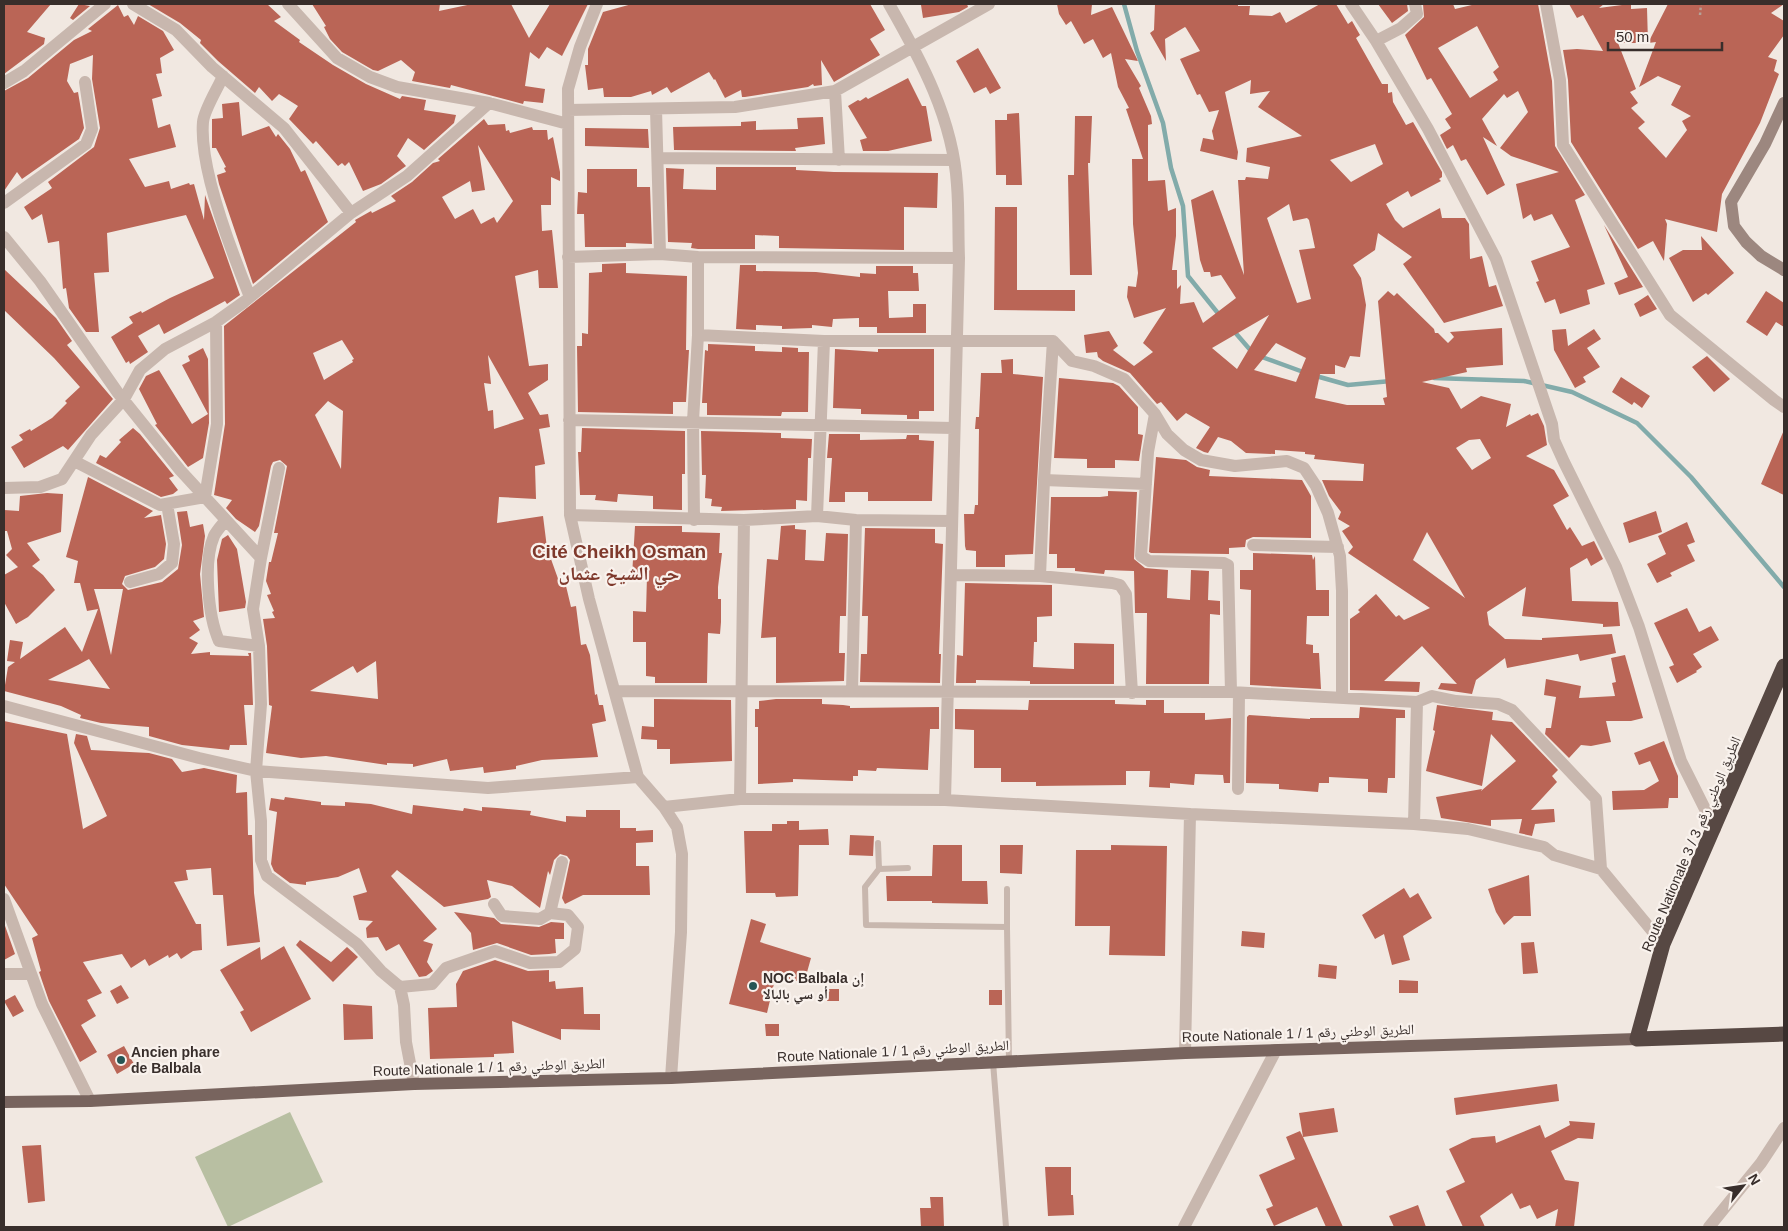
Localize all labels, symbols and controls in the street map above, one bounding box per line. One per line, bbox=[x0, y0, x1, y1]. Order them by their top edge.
scale bar bbox=[1608, 20, 1722, 52]
text: 50 m bbox=[1616, 28, 1649, 45]
district label: Cité Cheikh Osman حي الشيخ عثمان bbox=[532, 541, 706, 589]
street label: Route Nationale 3 / الطريق الوطني رقم 3 bbox=[1638, 734, 1747, 955]
place label: NOC Balbala إن أو سي بالبالا bbox=[763, 970, 864, 1005]
marker: NOC Balbala إن أو سي بالبالا bbox=[747, 980, 759, 992]
street label: Route Nationale 1 / الطريق الوطني رقم 1 bbox=[1182, 1021, 1414, 1049]
street label: Route Nationale 1 / الطريق الوطني رقم 1 bbox=[777, 1037, 1010, 1069]
place label: Ancien phare de Balbala bbox=[131, 1044, 220, 1076]
marker: Ancien phare de Balbala bbox=[115, 1054, 127, 1066]
street label: Route Nationale 1 / الطريق الوطني رقم 1 bbox=[373, 1055, 605, 1083]
north arrow bbox=[1718, 1161, 1768, 1211]
text: N bbox=[1745, 1171, 1764, 1188]

